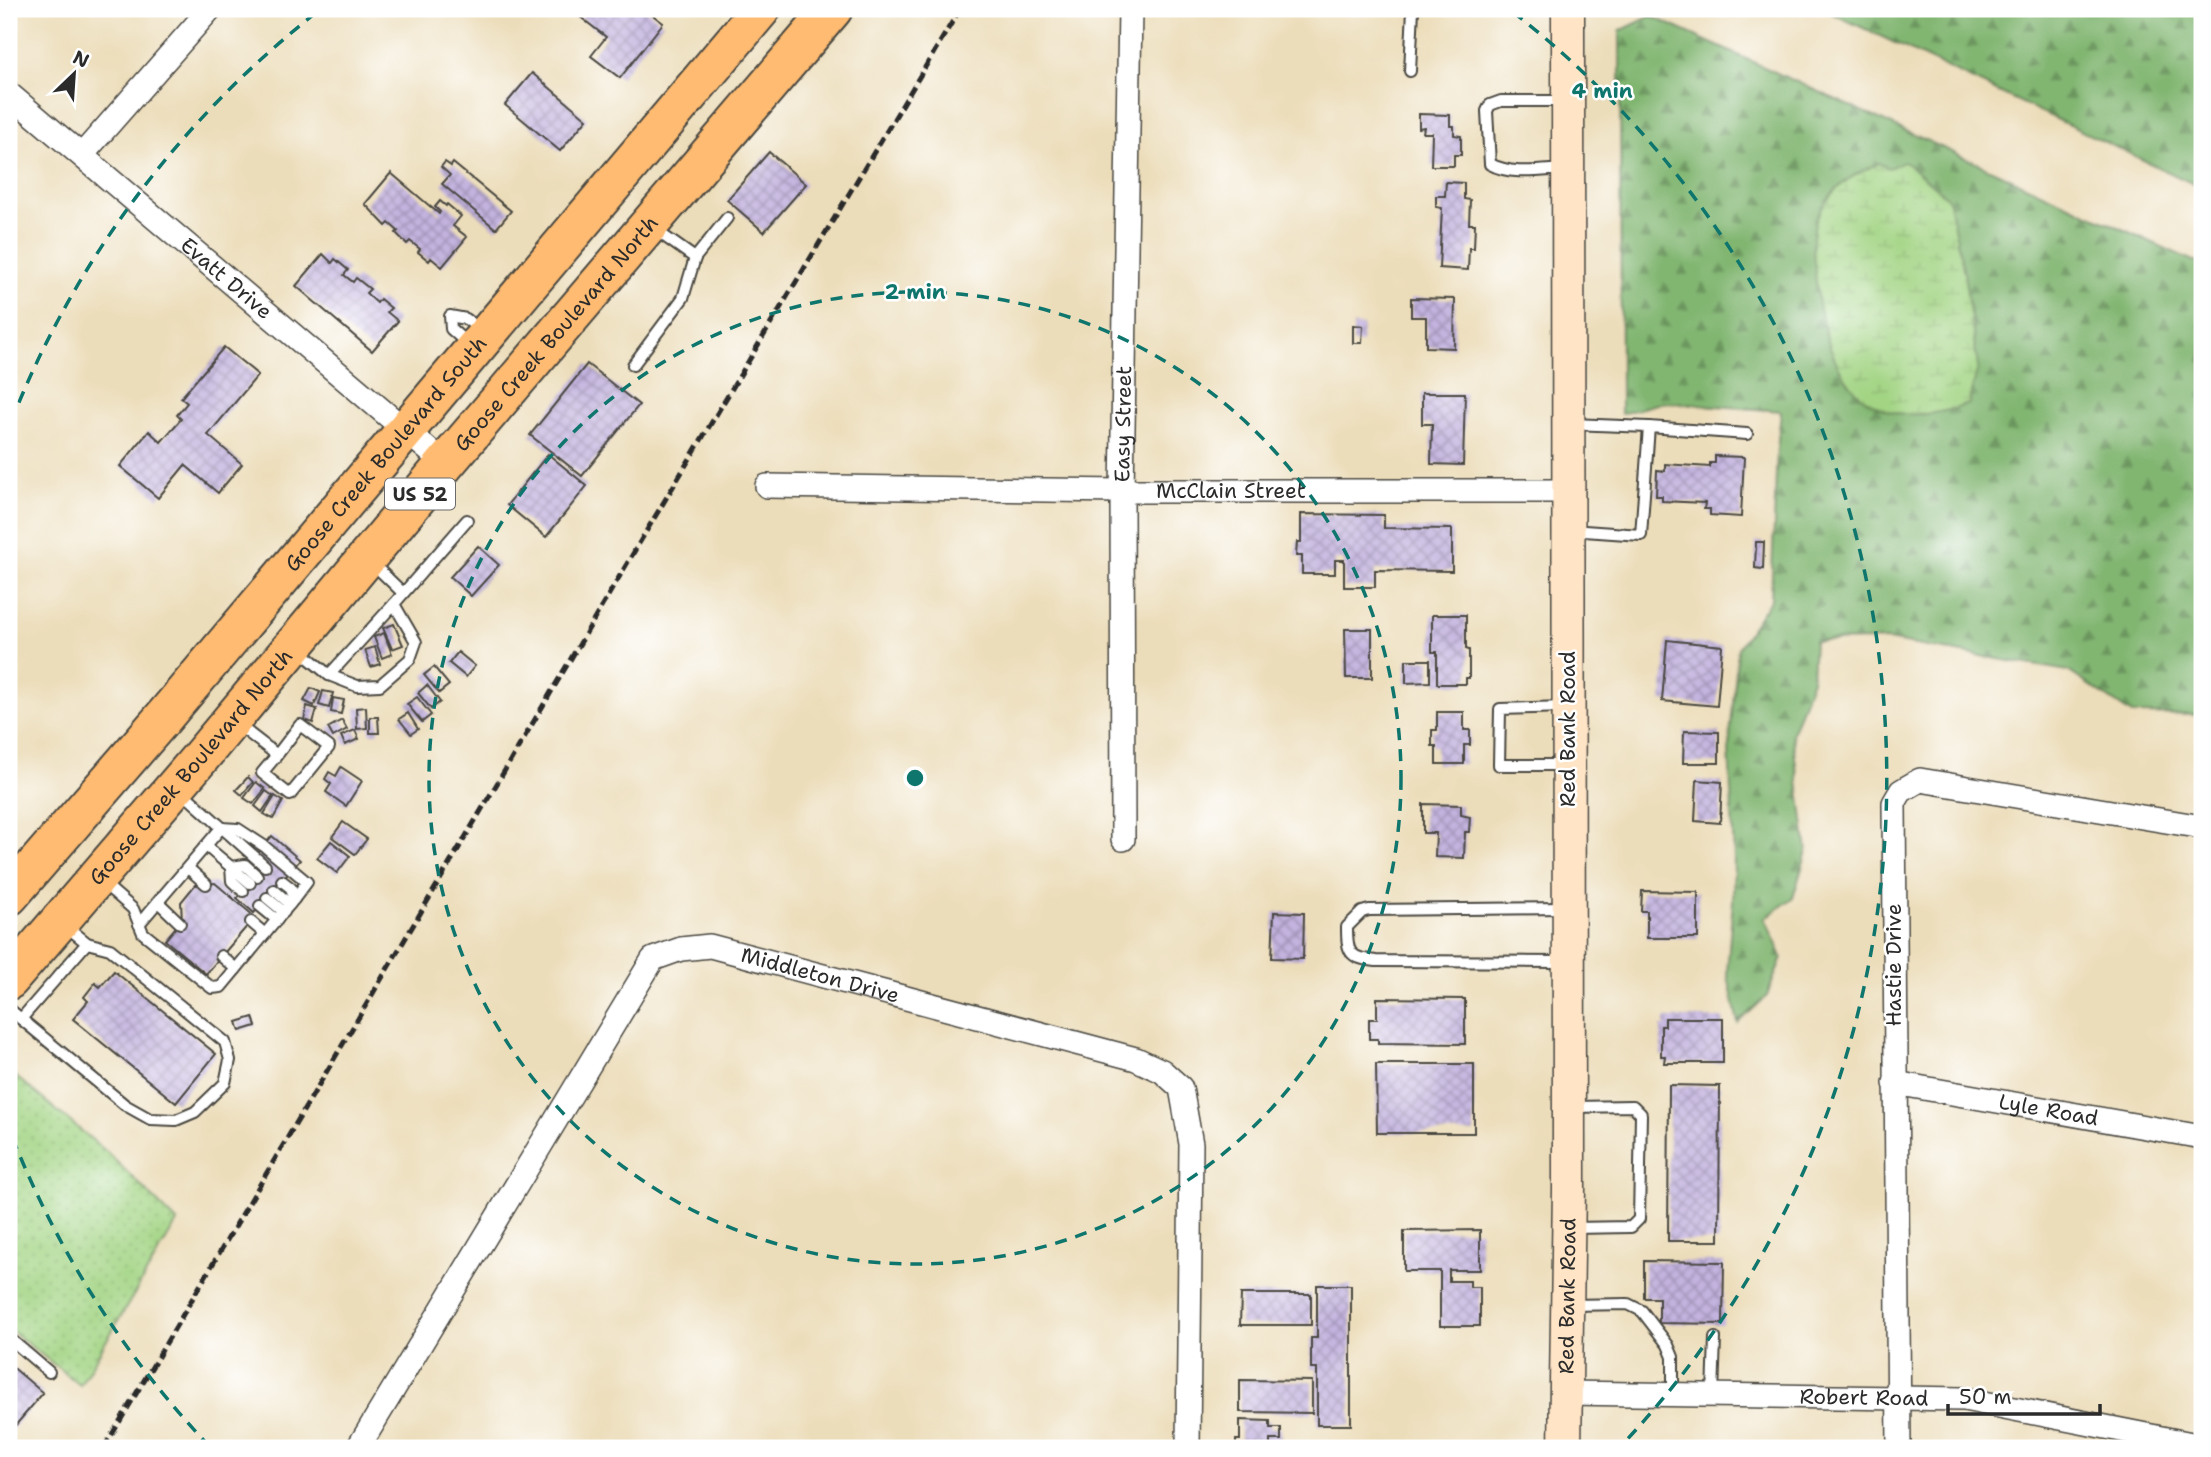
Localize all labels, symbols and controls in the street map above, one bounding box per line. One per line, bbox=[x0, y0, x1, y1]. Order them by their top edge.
north arrow bbox=[38, 38, 108, 108]
text: N bbox=[69, 45, 93, 74]
text: 4 min bbox=[1571, 77, 1633, 105]
street label: Goose Creek Boulevard North bbox=[448, 210, 665, 457]
street label: Evatt Drive bbox=[174, 231, 278, 325]
text: 2 min bbox=[884, 278, 946, 306]
street label: Goose Creek Boulevard South bbox=[278, 330, 493, 578]
street label: Easy Street bbox=[1108, 365, 1138, 483]
street label: McClain Street bbox=[1156, 477, 1306, 505]
road number: US 52 bbox=[385, 478, 455, 509]
street label: Goose Creek Boulevard North bbox=[83, 643, 299, 891]
street label: Red Bank Road bbox=[1554, 651, 1582, 807]
centre of rings bbox=[903, 766, 927, 790]
street label: Hastie Drive bbox=[1880, 903, 1908, 1027]
street label: Middleton Drive bbox=[738, 941, 902, 1010]
street label: Lyle Road bbox=[1997, 1088, 2101, 1133]
street label: Red Bank Road bbox=[1552, 1218, 1583, 1374]
scale bar bbox=[1948, 1373, 2101, 1417]
street label: Robert Road bbox=[1799, 1383, 1929, 1412]
text: 50 m bbox=[1959, 1383, 2012, 1411]

